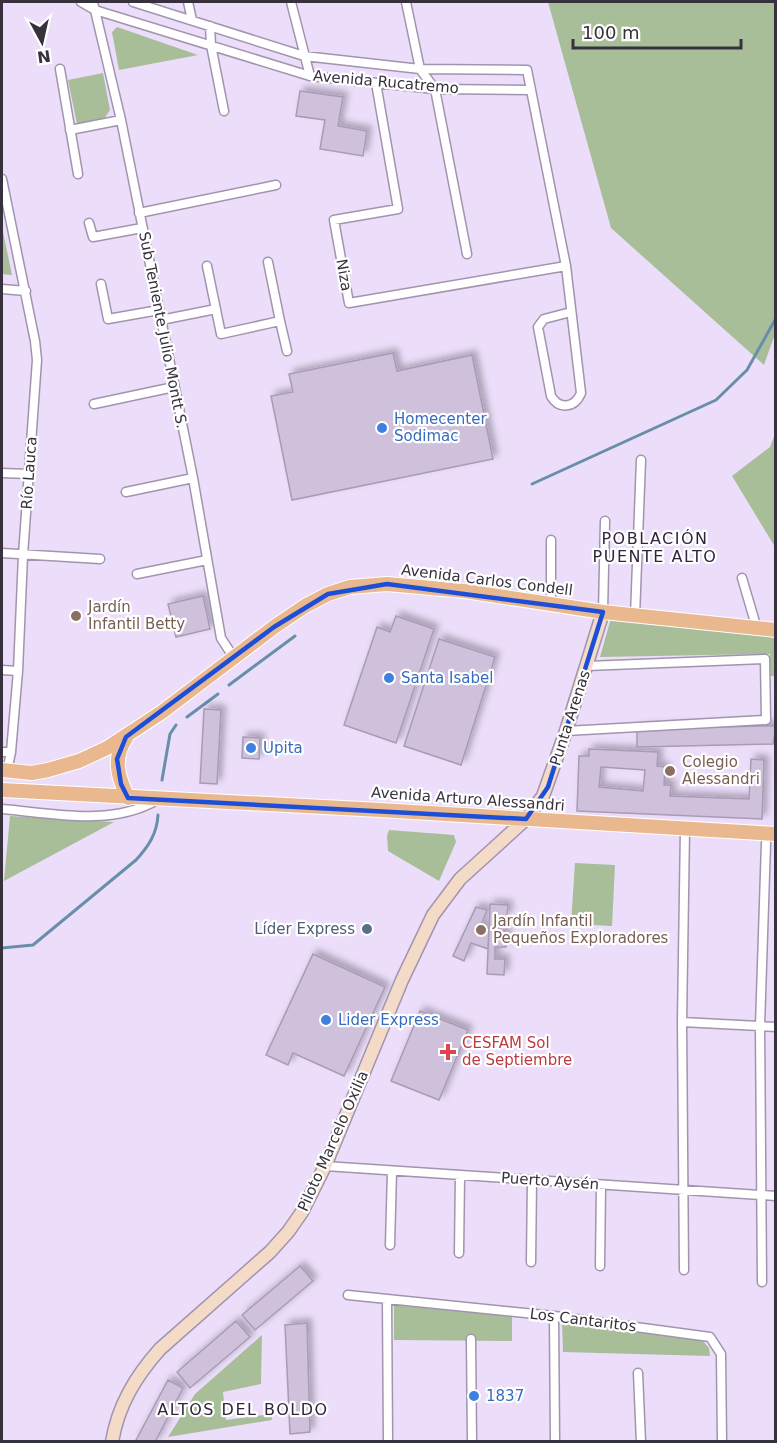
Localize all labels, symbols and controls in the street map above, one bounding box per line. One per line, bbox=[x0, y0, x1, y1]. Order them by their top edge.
north arrow bbox=[12, 12, 72, 72]
scale bar bbox=[573, 12, 741, 50]
text: 100 m bbox=[582, 22, 640, 43]
text: N bbox=[36, 46, 52, 67]
street label: Avenida Rucatremo bbox=[312, 67, 460, 97]
street label: Sub Teniente Julio Montt S. bbox=[135, 230, 191, 430]
street label: Niza bbox=[332, 257, 356, 293]
place label: Homecenter Sodimac bbox=[394, 410, 487, 445]
marker: Homecenter Sodimac bbox=[375, 421, 389, 435]
street label: Río Lauca bbox=[17, 436, 41, 510]
district label: POBLACIÓN PUENTE ALTO bbox=[593, 529, 717, 566]
street label: Avenida Carlos Condell bbox=[400, 561, 574, 599]
place label: Jardín Infantil Betty bbox=[87, 598, 185, 633]
marker: Jardín Infantil Betty bbox=[69, 609, 83, 623]
street label: Punta Arenas bbox=[546, 668, 594, 768]
place label: Santa Isabel bbox=[401, 669, 493, 687]
marker: Santa Isabel bbox=[382, 671, 396, 685]
place label: Upita bbox=[263, 739, 303, 757]
marker: Upita bbox=[244, 741, 258, 755]
place label: Colegio Alessandri bbox=[682, 753, 760, 788]
marker: Colegio Alessandri bbox=[663, 764, 677, 778]
street label: Avenida Arturo Alessandri bbox=[371, 783, 565, 815]
place label: Jardín Infantil Pequeños Exploradores bbox=[492, 912, 669, 947]
place label: Líder Express bbox=[254, 920, 355, 938]
marker: Líder Express bbox=[360, 922, 374, 936]
marker: Jardín Infantil Pequeños Exploradores bbox=[474, 923, 488, 937]
place label: Lider Express bbox=[338, 1011, 439, 1029]
marker: Lider Express bbox=[319, 1013, 333, 1027]
place label: CESFAM Sol de Septiembre bbox=[462, 1034, 572, 1069]
marker: CESFAM Sol de Septiembre bbox=[439, 1043, 457, 1061]
street label: Piloto Marcelo Oxilia bbox=[294, 1068, 372, 1214]
street label: Puerto Aysén bbox=[500, 1169, 600, 1193]
street label: Los Cantaritos bbox=[529, 1305, 638, 1335]
place label: 1837 bbox=[486, 1387, 524, 1405]
marker: 1837 bbox=[467, 1389, 481, 1403]
district label: ALTOS DEL BOLDO bbox=[157, 1400, 329, 1419]

